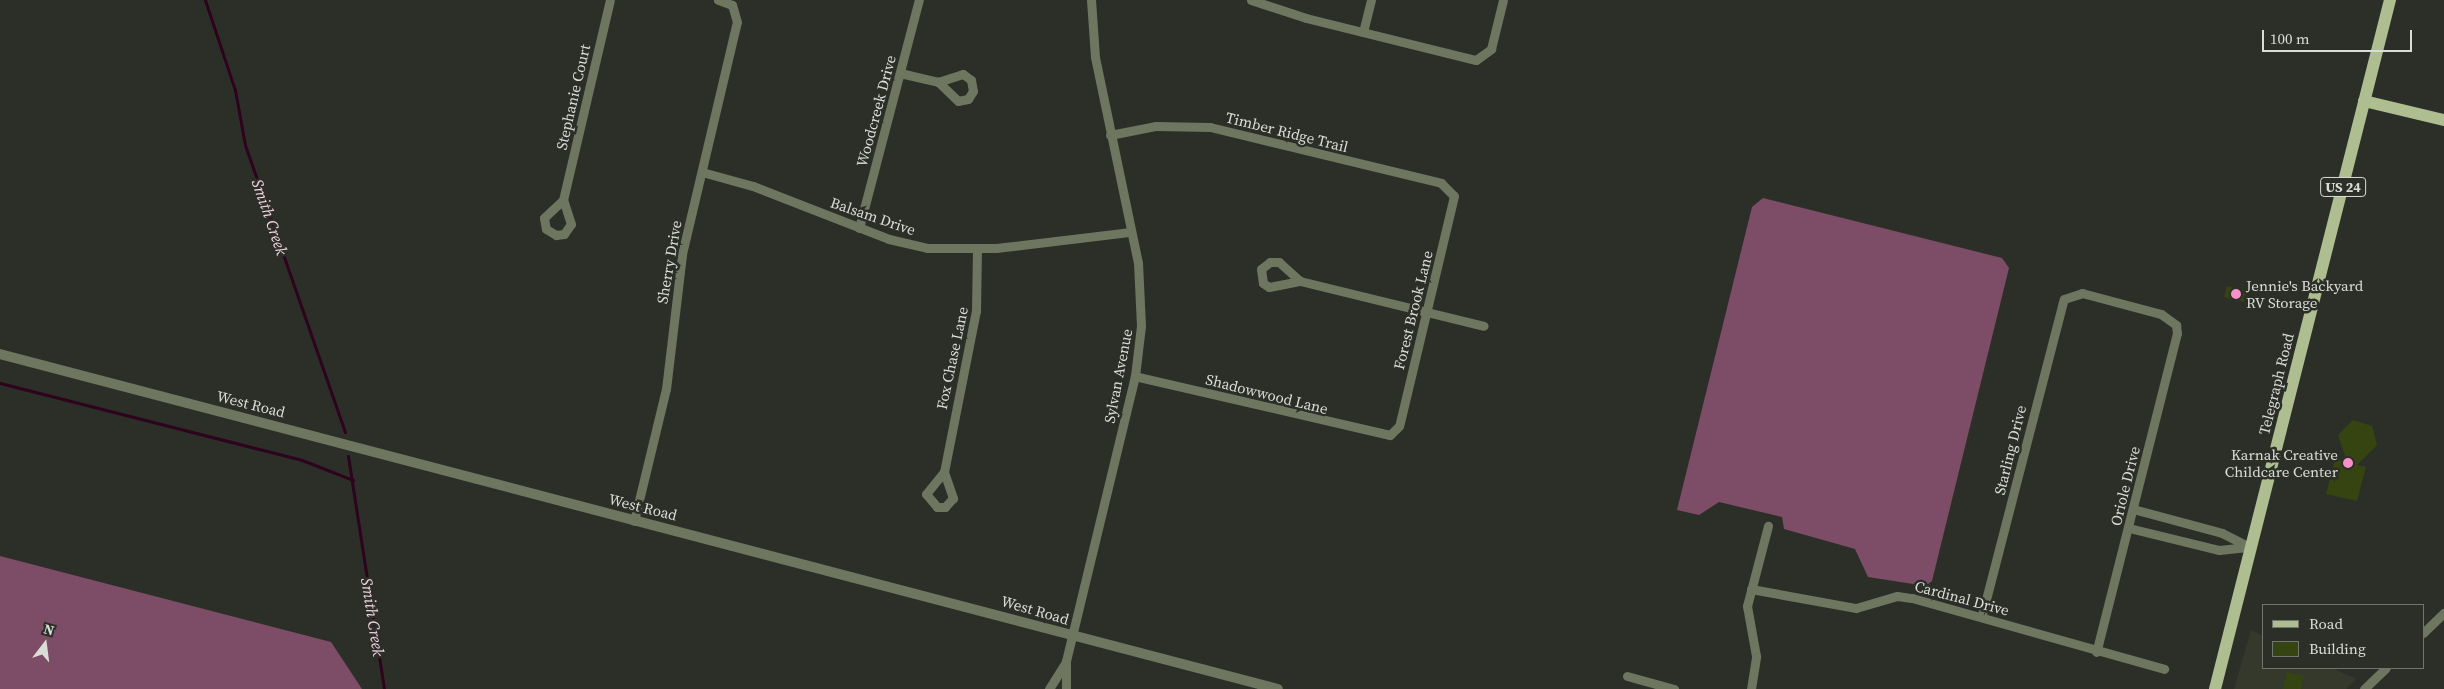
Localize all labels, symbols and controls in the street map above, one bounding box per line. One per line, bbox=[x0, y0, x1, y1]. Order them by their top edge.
scale bar bbox=[2264, 20, 2414, 52]
text: 100 m bbox=[2270, 28, 2310, 49]
street label: Stephanie Court bbox=[552, 43, 594, 151]
street label: Woodcreek Drive bbox=[852, 53, 900, 169]
street label: Timber Ridge Trail bbox=[1224, 108, 1350, 156]
water label: Smith Creek bbox=[248, 176, 292, 258]
road number: US 24 bbox=[2319, 176, 2367, 198]
street label: Balsam Drive bbox=[828, 193, 918, 239]
street label: Sherry Drive bbox=[653, 219, 685, 305]
street label: Forest Brook Lane bbox=[1390, 249, 1436, 371]
place label: Jennie's Backyard RV Storage bbox=[2246, 276, 2363, 311]
marker: Jennie's Backyard RV Storage bbox=[2230, 288, 2242, 300]
street label: Fox Chase Lane bbox=[932, 305, 972, 411]
street label: Sylvan Avenue bbox=[1100, 327, 1136, 425]
street label: Telegraph Road bbox=[2255, 331, 2297, 437]
street label: Shadowwood Lane bbox=[1204, 370, 1330, 418]
street label: West Road bbox=[215, 387, 287, 421]
street label: Starling Drive bbox=[1990, 403, 2030, 497]
street label: Oriole Drive bbox=[2106, 444, 2144, 528]
place label: Karnak Creative Childcare Center bbox=[2225, 445, 2338, 480]
marker: Karnak Creative Childcare Center bbox=[2342, 457, 2354, 469]
street label: West Road bbox=[607, 490, 679, 524]
water label: Smith Creek bbox=[357, 576, 389, 658]
street label: Cardinal Drive bbox=[1913, 577, 2011, 619]
street label: West Road bbox=[999, 592, 1071, 628]
legend bbox=[2262, 604, 2424, 669]
text: Road bbox=[2309, 613, 2343, 634]
north arrow bbox=[20, 619, 70, 669]
text: N bbox=[41, 619, 56, 640]
text: Building bbox=[2309, 638, 2366, 659]

